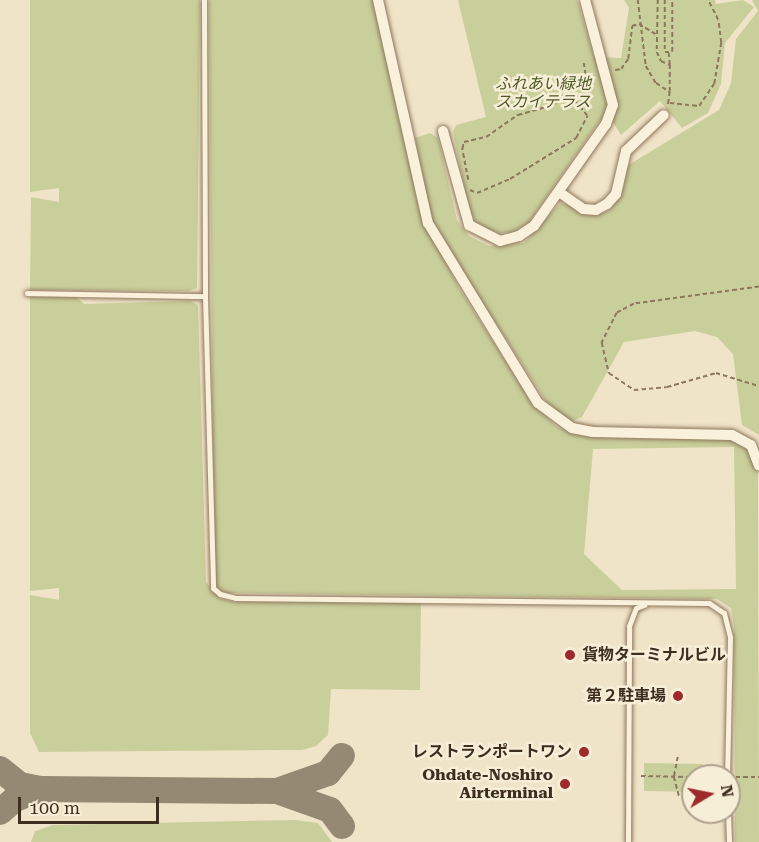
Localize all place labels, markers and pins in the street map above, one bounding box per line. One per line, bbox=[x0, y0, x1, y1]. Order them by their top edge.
place label: 貨物ターミナルビル bbox=[582, 645, 726, 665]
marker: 貨物ターミナルビル bbox=[563, 648, 577, 662]
place label: 第２駐車場 bbox=[586, 686, 666, 706]
marker: 第２駐車場 bbox=[671, 689, 685, 703]
place label: レストランポートワン bbox=[412, 742, 572, 762]
marker: レストランポートワン bbox=[577, 745, 591, 759]
place label: Ohdate-Noshiro Airterminal bbox=[422, 765, 553, 803]
marker: Ohdate-Noshiro Airterminal bbox=[558, 777, 572, 791]

